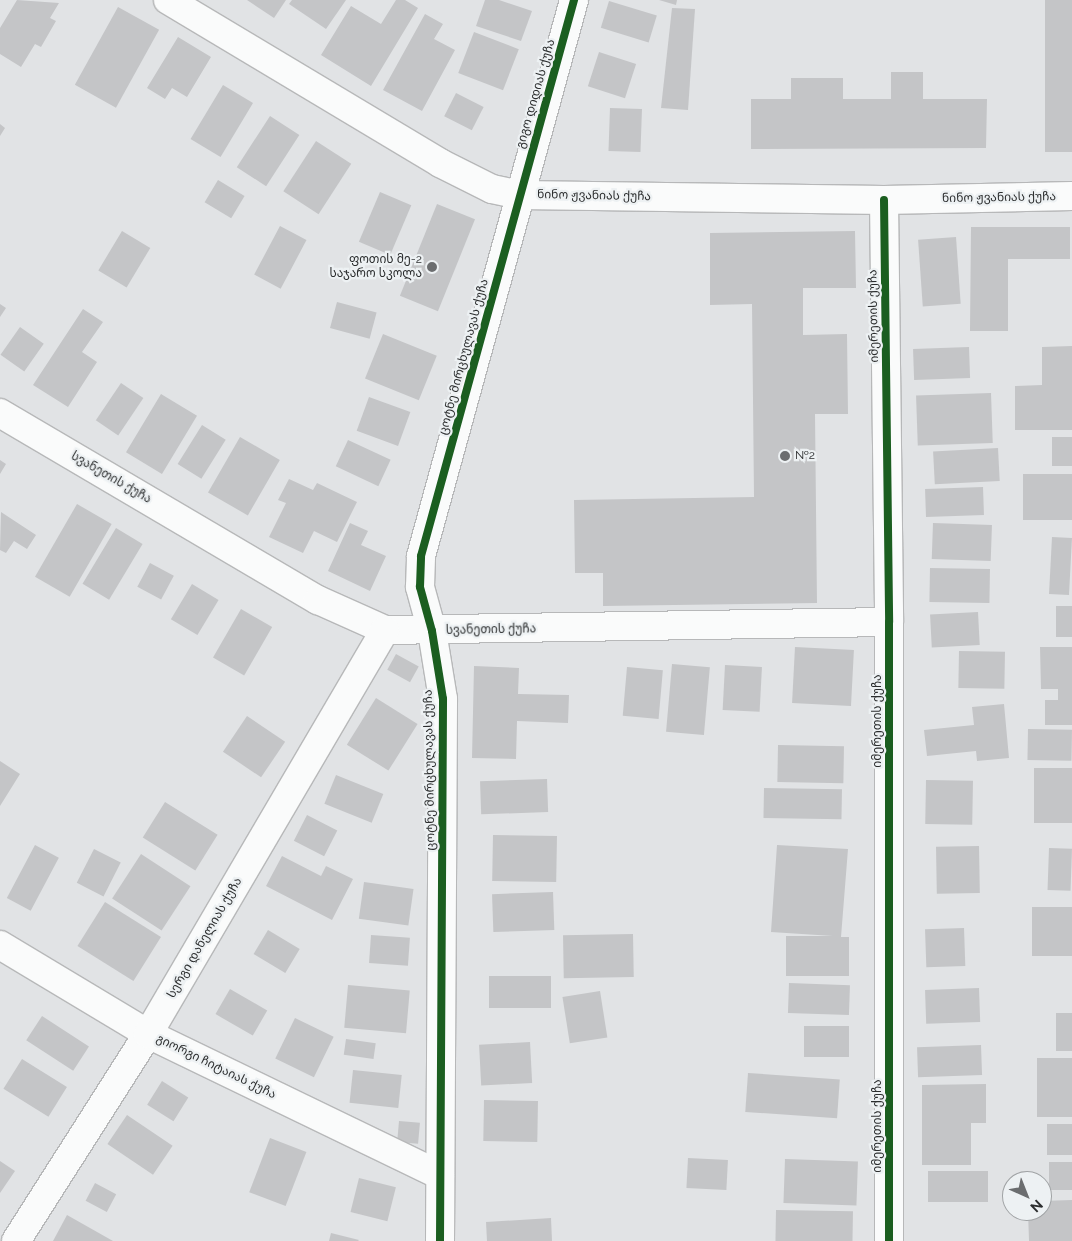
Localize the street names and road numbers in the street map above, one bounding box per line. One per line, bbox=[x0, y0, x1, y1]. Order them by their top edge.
street label: გიგო დიდიას ქუჩა bbox=[513, 38, 559, 150]
street label: ნინო ჟვანიას ქუჩა bbox=[537, 188, 651, 204]
street label: ნინო ჟვანიას ქუჩა bbox=[942, 190, 1056, 206]
street label: იმერეთის ქუჩა bbox=[866, 269, 882, 363]
street label: ცოტნე მირცხულავას ქუჩა bbox=[436, 277, 492, 437]
street label: სვანეთის ქუჩა bbox=[68, 449, 154, 507]
street label: სვანეთის ქუჩა bbox=[446, 622, 536, 638]
street label: იმერეთის ქუჩა bbox=[871, 674, 885, 768]
street label: ცოტნე მირცხულავას ქუჩა bbox=[421, 689, 439, 851]
street label: სერგი დანელიას ქუჩა bbox=[165, 875, 245, 1001]
street label: გიორგი ჩიტაიას ქუჩა bbox=[154, 1032, 278, 1102]
street label: იმერეთის ქუჩა bbox=[871, 1079, 885, 1173]

